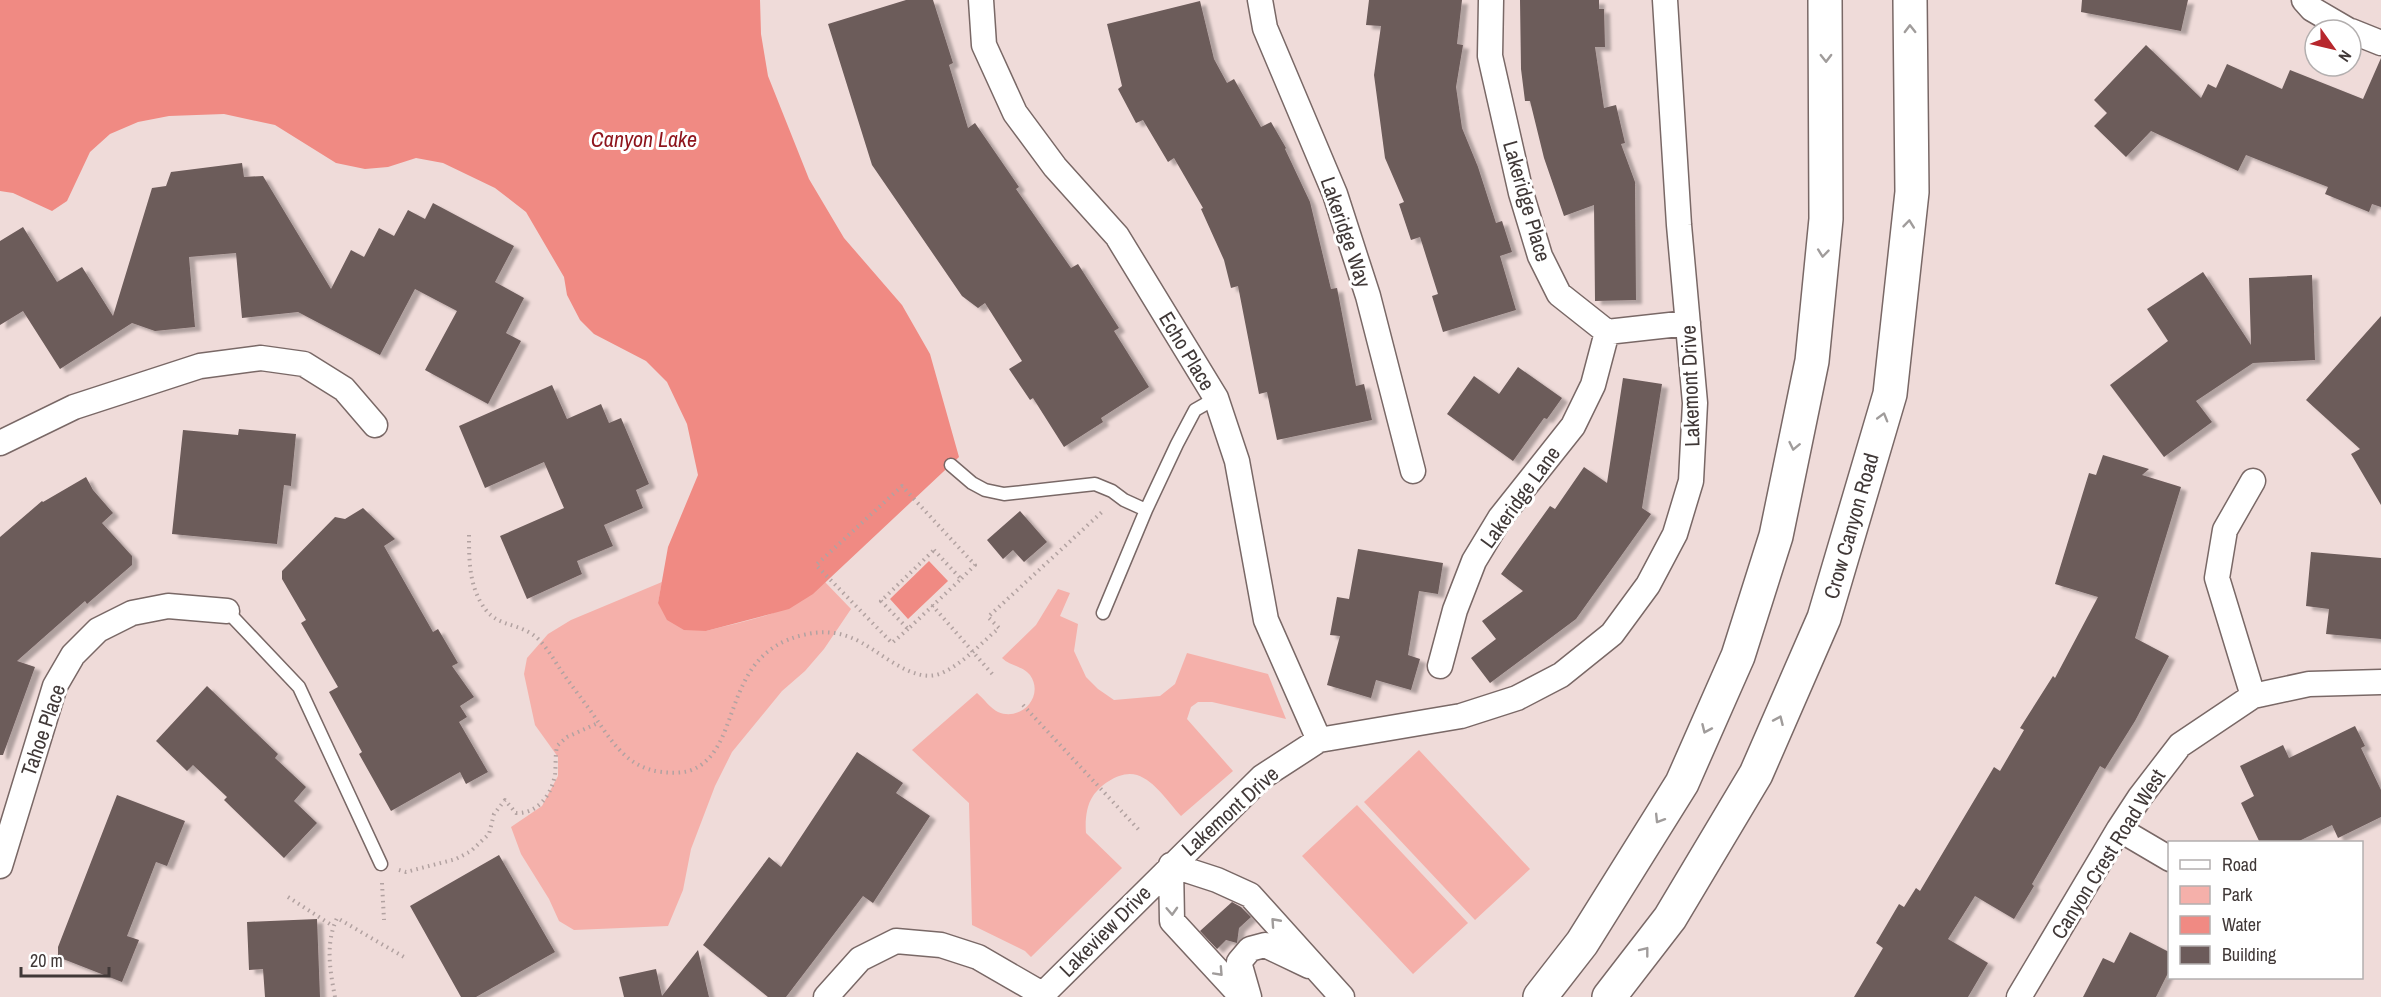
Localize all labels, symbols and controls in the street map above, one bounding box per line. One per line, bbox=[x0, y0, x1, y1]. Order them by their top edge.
north arrow bbox=[2303, 18, 2363, 78]
one-way arrow bbox=[1904, 25, 1916, 34]
text: N bbox=[2334, 46, 2357, 66]
one-way arrow bbox=[1819, 54, 1832, 63]
water label: Canyon Lake bbox=[591, 124, 697, 154]
street label: Lakeridge Place bbox=[1496, 137, 1558, 265]
street label: Lakeridge Way bbox=[1314, 173, 1379, 292]
one-way arrow bbox=[1902, 219, 1914, 228]
one-way arrow bbox=[1817, 249, 1830, 258]
street label: Echo Place bbox=[1152, 306, 1222, 396]
street label: Lakemont Drive bbox=[1673, 325, 1707, 447]
one-way arrow bbox=[1876, 412, 1888, 423]
street label: Lakeridge Lane bbox=[1473, 440, 1567, 554]
one-way arrow bbox=[1788, 441, 1801, 451]
street label: Crow Canyon Road bbox=[1816, 450, 1886, 602]
street label: Tahoe Place bbox=[14, 680, 72, 780]
one-way arrow bbox=[1772, 715, 1784, 726]
one-way arrow bbox=[1701, 722, 1713, 733]
street label: Lakemont Drive bbox=[1175, 760, 1285, 862]
street label: Canyon Crest Road West bbox=[2044, 763, 2172, 944]
one-way arrow bbox=[1655, 813, 1667, 823]
legend bbox=[2168, 841, 2363, 979]
text: Road bbox=[2222, 852, 2257, 877]
street label: Lakeview Drive bbox=[1053, 879, 1157, 983]
text: Park bbox=[2222, 882, 2253, 907]
one-way arrow bbox=[1166, 906, 1179, 915]
text: Water bbox=[2222, 912, 2261, 937]
one-way arrow bbox=[1271, 919, 1282, 929]
scale bar bbox=[21, 940, 110, 978]
text: Building bbox=[2222, 942, 2277, 967]
one-way arrow bbox=[1638, 946, 1649, 957]
text: 20 m bbox=[30, 948, 63, 973]
one-way arrow bbox=[1212, 966, 1223, 976]

